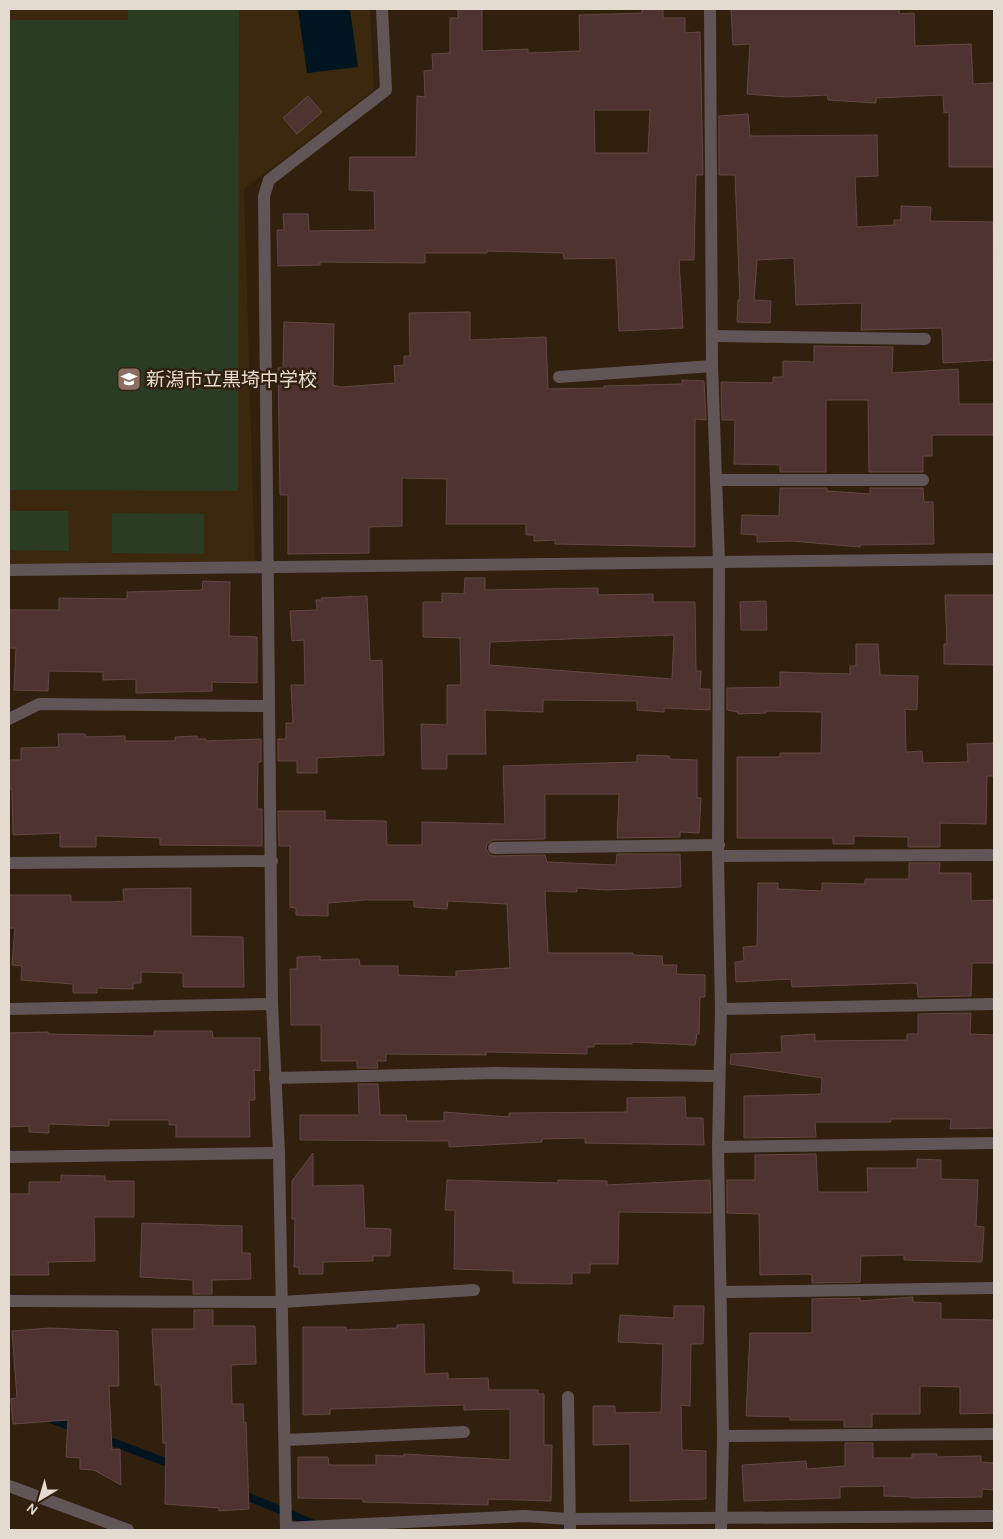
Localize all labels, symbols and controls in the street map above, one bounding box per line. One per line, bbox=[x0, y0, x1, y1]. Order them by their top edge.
school or university icon: 新潟市立黒埼中学校 bbox=[116, 366, 142, 392]
place label: 新潟市立黒埼中学校 bbox=[146, 369, 317, 391]
north arrow bbox=[15, 1474, 65, 1524]
text: N bbox=[23, 1499, 41, 1519]

